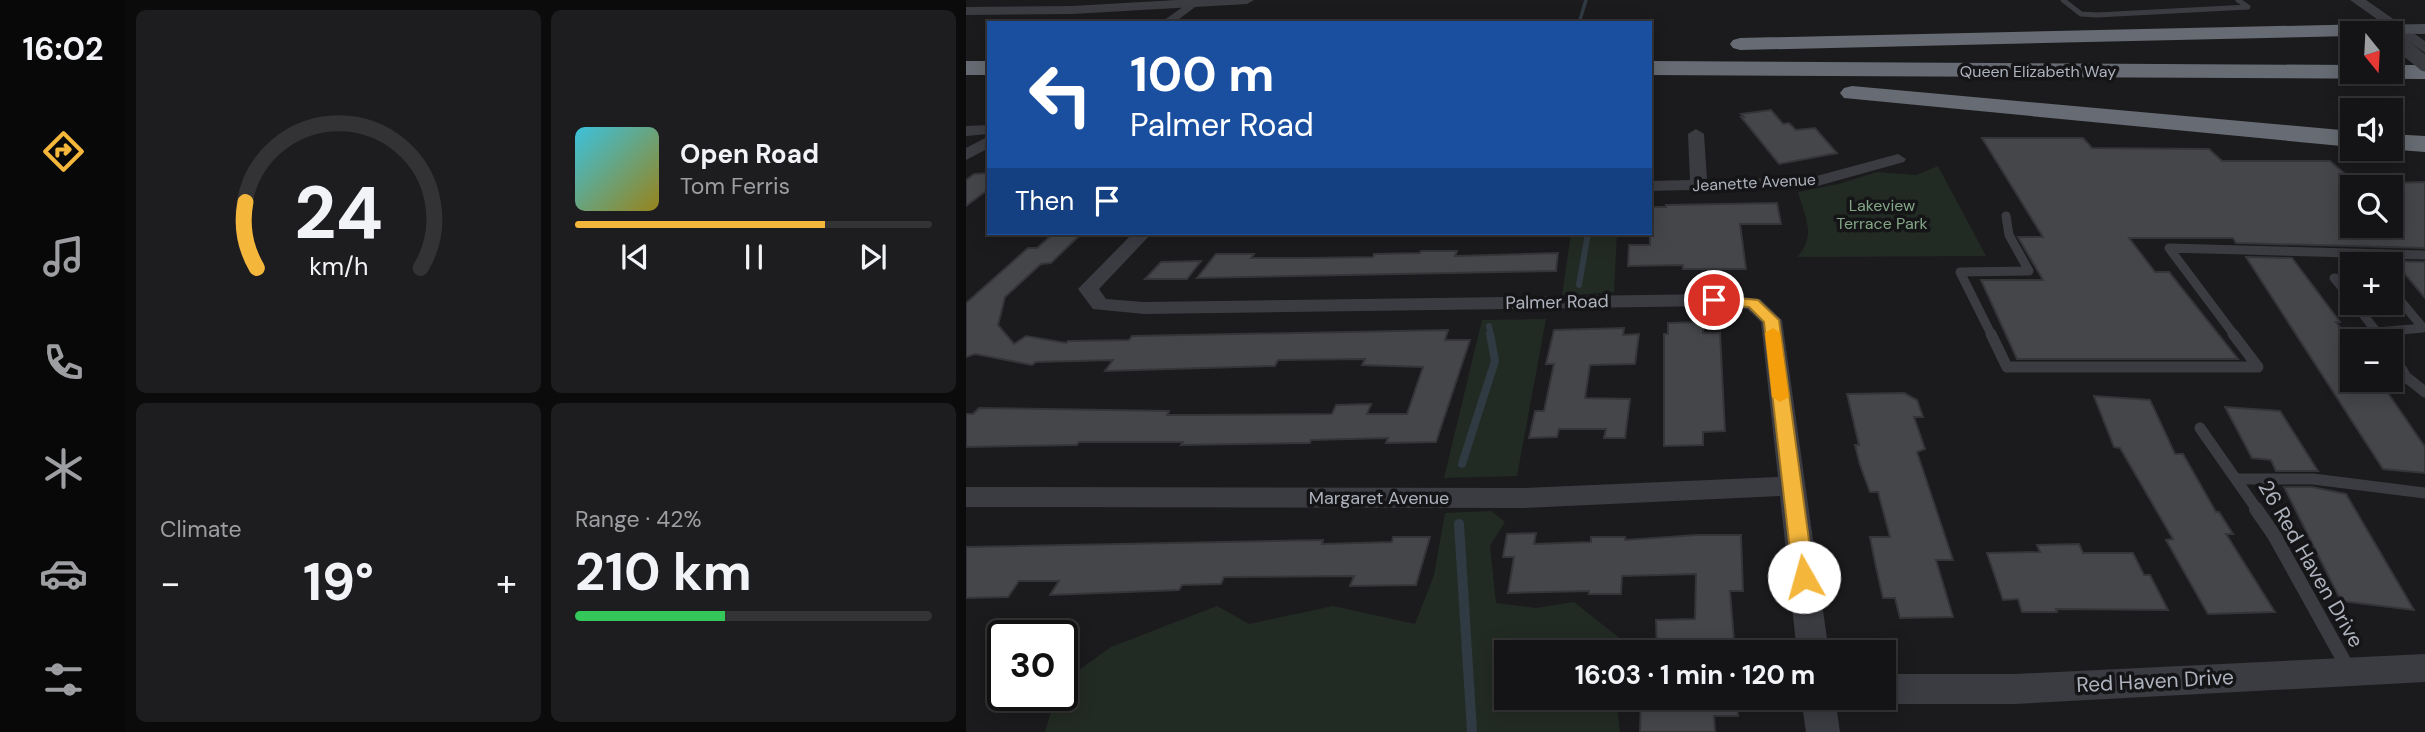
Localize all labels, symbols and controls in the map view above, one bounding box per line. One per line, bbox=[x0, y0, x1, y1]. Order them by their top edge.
north arrow bbox=[2340, 21, 2403, 84]
map controls bbox=[2340, 21, 2403, 392]
text: 16:02 bbox=[23, 28, 103, 70]
text: 100 m bbox=[1130, 42, 1274, 106]
icon: left bbox=[1015, 49, 1106, 140]
street label: Queen Elizabeth Way bbox=[1960, 61, 2116, 82]
button: sound bbox=[2340, 98, 2403, 161]
text: Palmer Road bbox=[1130, 104, 1314, 146]
icon: directions bbox=[39, 127, 88, 176]
text: Open Road bbox=[680, 137, 819, 171]
text: 24 bbox=[294, 166, 383, 261]
street label: Jeanette Avenue bbox=[1692, 169, 1816, 196]
text: Tom Ferris bbox=[680, 171, 790, 201]
button: search bbox=[2340, 175, 2403, 238]
icon: arrive bbox=[1088, 182, 1126, 220]
text: Then bbox=[1015, 184, 1074, 218]
park label: Lakeview Terrace Park bbox=[1836, 195, 1928, 234]
icon: music bbox=[39, 232, 88, 281]
icon: previous bbox=[616, 238, 654, 276]
icon: pause bbox=[735, 238, 773, 276]
icon: next bbox=[854, 238, 892, 276]
text: km/h bbox=[309, 250, 368, 283]
button: + bbox=[2340, 252, 2403, 315]
pin bbox=[1684, 270, 1744, 330]
icon: arrive bbox=[1695, 281, 1733, 319]
street label: Palmer Road bbox=[1505, 289, 1609, 315]
button: − bbox=[2340, 329, 2403, 392]
icon: phone bbox=[39, 338, 88, 387]
icon: climate bbox=[39, 444, 88, 493]
street label: 26 Red Haven Drive bbox=[2252, 475, 2370, 653]
street label: Margaret Avenue bbox=[1309, 486, 1449, 510]
text: Range · 42% bbox=[575, 504, 702, 534]
text: Climate bbox=[160, 514, 242, 544]
text: 210 km bbox=[575, 538, 752, 606]
position arrow bbox=[1767, 540, 1841, 614]
text: 19° bbox=[303, 548, 374, 616]
icon: car bbox=[39, 549, 88, 598]
text: − bbox=[160, 558, 181, 608]
text: + bbox=[496, 558, 517, 608]
speed limit sign: 30 bbox=[987, 620, 1078, 711]
icon: filters bbox=[39, 655, 88, 704]
text: 16:03 · 1 min · 120 m bbox=[1575, 658, 1815, 692]
street label: Red Haven Drive bbox=[2076, 663, 2235, 699]

